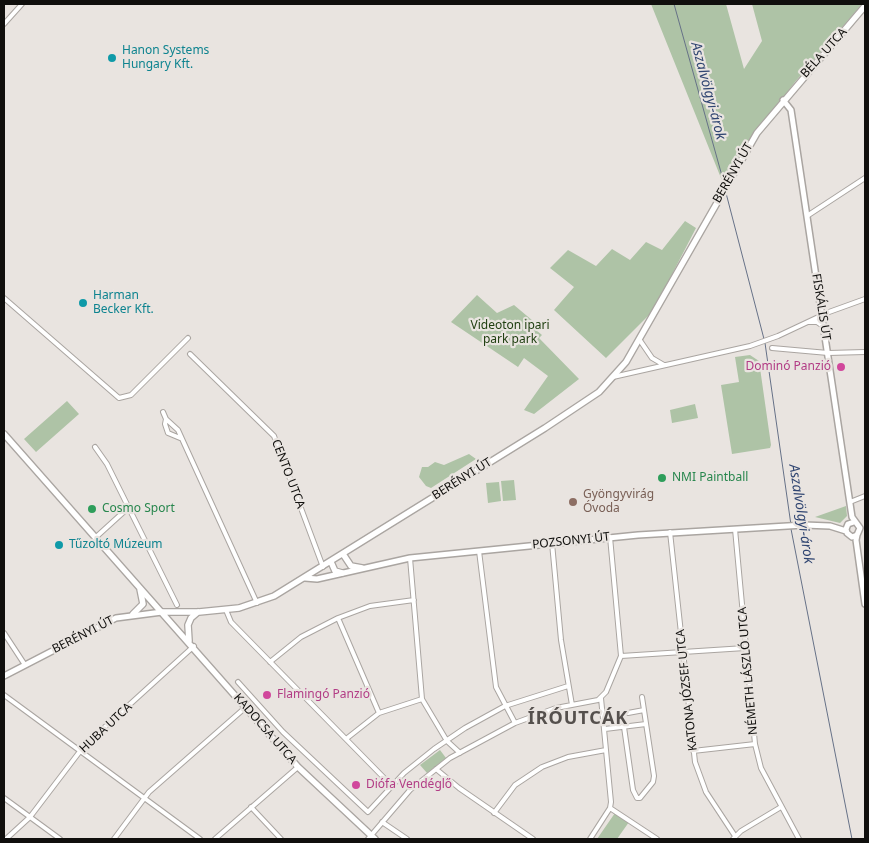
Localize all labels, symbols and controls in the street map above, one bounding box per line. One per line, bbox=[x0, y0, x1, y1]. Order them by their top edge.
street label: BÉLA UTCA bbox=[798, 25, 850, 81]
water label: Aszalvölgyi-árok bbox=[687, 40, 729, 142]
place label: Hanon Systems Hungary Kft. bbox=[122, 44, 209, 72]
marker: Hanon Systems Hungary Kft. bbox=[106, 52, 118, 64]
street label: BERÉNYI ÚT bbox=[710, 140, 756, 206]
street label: FISKÁLIS ÚT bbox=[809, 273, 833, 341]
place label: Harman Becker Kft. bbox=[93, 289, 154, 317]
marker: Harman Becker Kft. bbox=[77, 297, 89, 309]
park label: Videoton ipari park park bbox=[470, 319, 550, 347]
place label: Dominó Panzió bbox=[745, 360, 831, 374]
marker: Dominó Panzió bbox=[835, 361, 847, 373]
street label: CENTO UTCA bbox=[268, 437, 308, 511]
street label: BERÉNYI ÚT bbox=[430, 455, 494, 503]
water label: Aszalvölgyi-árok bbox=[785, 463, 817, 565]
place label: NMI Paintball bbox=[672, 471, 748, 485]
marker: NMI Paintball bbox=[656, 472, 668, 484]
place label: Gyöngyvirág Óvoda bbox=[583, 488, 654, 516]
marker: Gyöngyvirág Óvoda bbox=[567, 496, 579, 508]
place label: Cosmo Sport bbox=[102, 502, 175, 516]
marker: Cosmo Sport bbox=[86, 503, 98, 515]
street label: POZSONYI ÚT bbox=[532, 530, 610, 552]
place label: Tűzoltó Múzeum bbox=[69, 538, 163, 552]
marker: Tűzoltó Múzeum bbox=[53, 539, 65, 551]
street label: NÉMETH LÁSZLÓ UTCA bbox=[735, 606, 761, 736]
street label: BERÉNYI ÚT bbox=[50, 613, 116, 657]
street label: KATONA JÓZSEF UTCA bbox=[673, 628, 701, 752]
place label: Flamingó Panzió bbox=[277, 688, 370, 702]
marker: Flamingó Panzió bbox=[261, 689, 273, 701]
street label: KADOCSA UTCA bbox=[230, 691, 300, 767]
street label: HUBA UTCA bbox=[77, 700, 135, 756]
district label: ÍRÓUTCÁK bbox=[527, 708, 629, 730]
place label: Diófa Vendéglő bbox=[366, 778, 452, 792]
marker: Diófa Vendéglő bbox=[350, 779, 362, 791]

